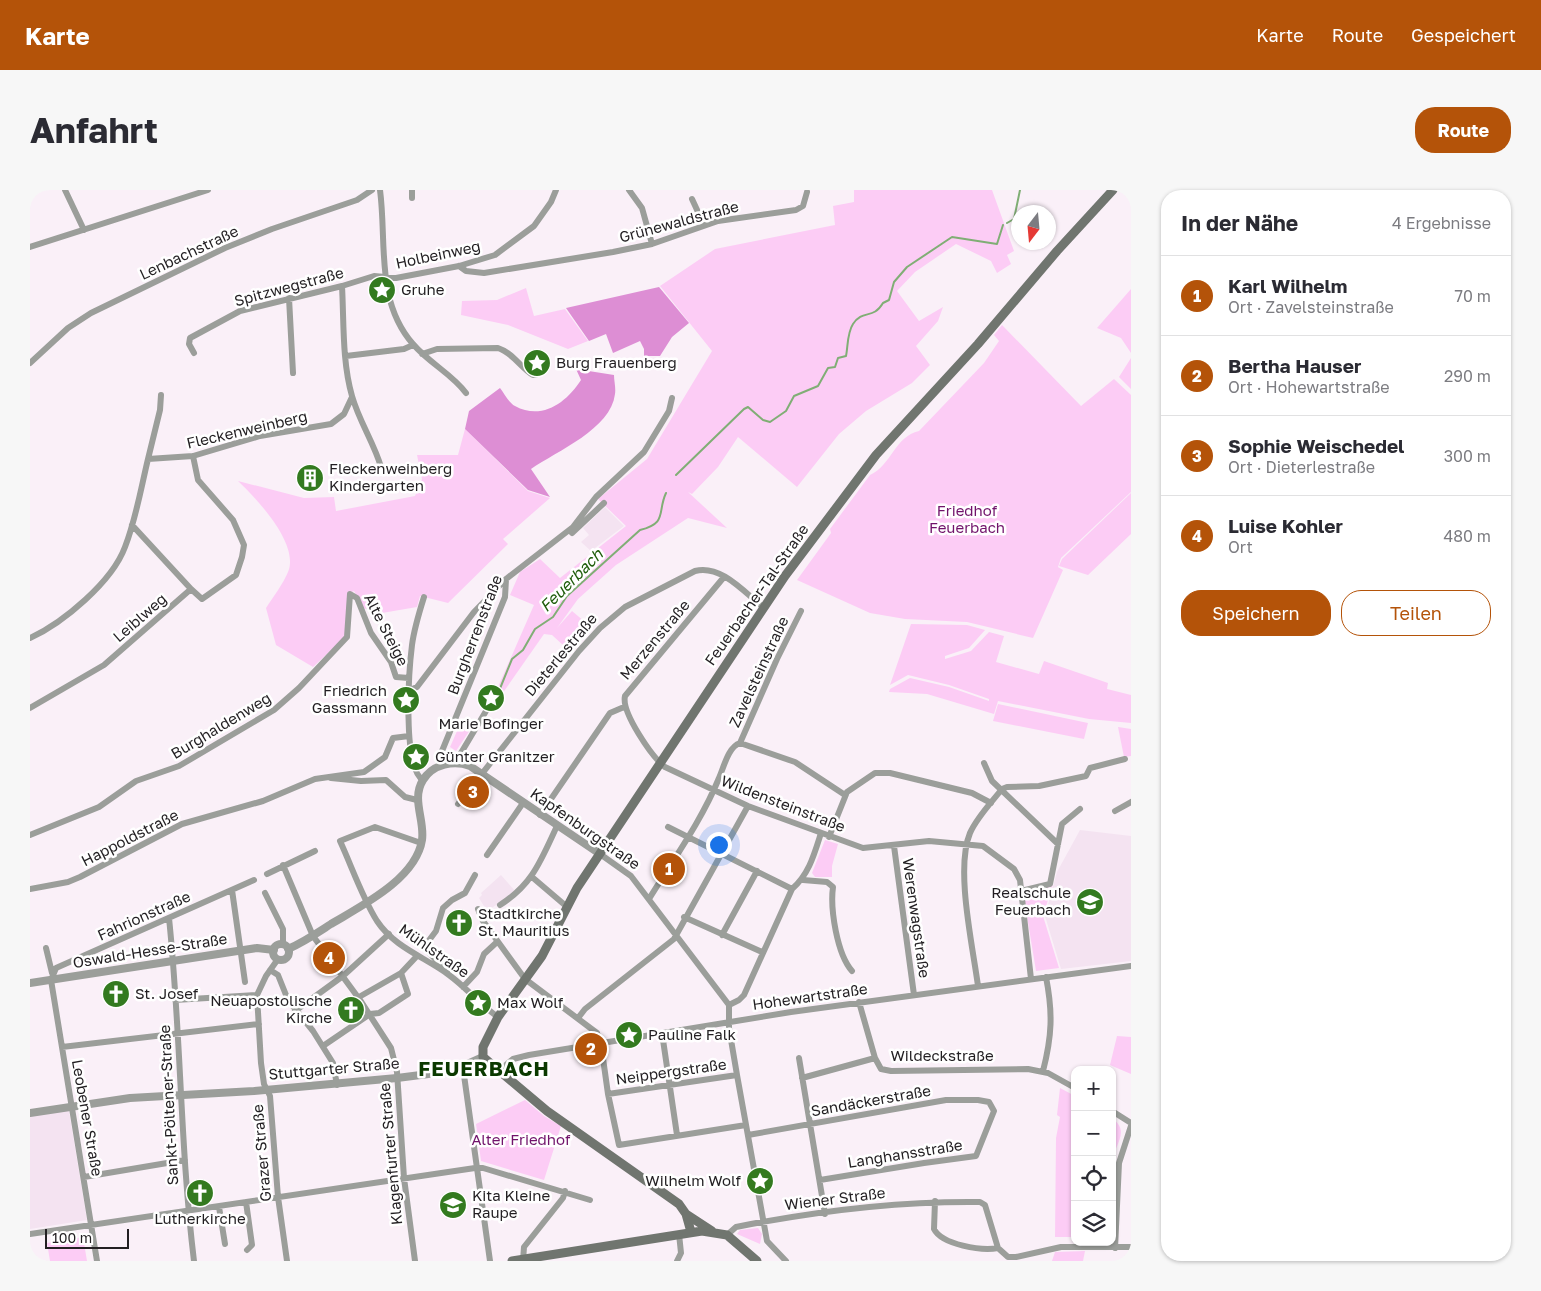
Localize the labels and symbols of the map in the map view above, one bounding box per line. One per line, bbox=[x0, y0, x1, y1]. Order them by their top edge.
street label: Grünewaldstraße bbox=[617, 196, 741, 246]
north arrow bbox=[1011, 205, 1056, 250]
street label: Lenbachstraße bbox=[136, 221, 241, 283]
street label: Holbeinweg bbox=[394, 236, 482, 272]
street label: Spitzwegstraße bbox=[232, 263, 346, 309]
place icon: Gruhe bbox=[367, 275, 397, 305]
place label: Gruhe bbox=[401, 280, 445, 298]
place icon: Burg Frauenberg bbox=[522, 348, 552, 378]
place label: Burg Frauenberg bbox=[556, 353, 677, 371]
street label: Fleckenweinberg bbox=[185, 406, 309, 452]
place label: Fleckenweinberg Kindergarten bbox=[329, 459, 452, 494]
building icon: Fleckenweinberg Kindergarten bbox=[295, 463, 325, 493]
park label: Friedhof Feuerbach bbox=[929, 501, 1005, 536]
street label: Feuerbacher-Tal-Straße bbox=[701, 520, 812, 669]
water label: Feuerbach bbox=[535, 543, 608, 616]
street label: Burgherrenstraße bbox=[443, 572, 505, 697]
street label: Leiblweg bbox=[109, 589, 170, 645]
street label: Alte Steige bbox=[361, 590, 413, 669]
street label: Merzenstraße bbox=[616, 596, 693, 683]
street label: Dieterlestraße bbox=[520, 609, 600, 699]
street label: Zavelsteinstraße bbox=[725, 613, 792, 730]
place label: Friedrich Gassmann bbox=[312, 681, 387, 716]
place icon: Marie Bofinger bbox=[476, 683, 506, 713]
place icon: Friedrich Gassmann bbox=[391, 685, 421, 715]
street label: Burghaldenweg bbox=[167, 688, 274, 762]
place label: Marie Bofinger bbox=[438, 714, 544, 732]
place icon: Günter Granitzer bbox=[401, 742, 431, 772]
place label: Günter Granitzer bbox=[435, 747, 555, 765]
street label: Wildensteinstraße bbox=[719, 771, 848, 835]
pin: 3 bbox=[457, 773, 489, 811]
street label: Kapfenburgstraße bbox=[527, 784, 644, 873]
street label: Happoldstraße bbox=[78, 805, 181, 869]
your location bbox=[706, 832, 732, 858]
pin: 1 bbox=[653, 850, 685, 888]
street label: Werenwagstraße bbox=[900, 857, 934, 979]
place label: Realschule Feuerbach bbox=[991, 883, 1071, 918]
street label: Fahrionstraße bbox=[94, 886, 193, 944]
school or university icon: Realschule Feuerbach bbox=[1075, 887, 1105, 917]
place label: Stadtkirche St. Mauritius bbox=[478, 904, 569, 939]
church icon: Stadtkirche St. Mauritius bbox=[444, 908, 474, 938]
street label: Mühlstraße bbox=[396, 919, 473, 981]
street label: Oswald-Hesse-Straße bbox=[71, 929, 229, 971]
pin: 4 bbox=[313, 939, 345, 977]
church icon: St. Josef bbox=[101, 979, 131, 1009]
street label: Hohewartstraße bbox=[751, 979, 869, 1013]
place label: St. Josef bbox=[135, 984, 199, 1002]
place icon: Max Wolf bbox=[463, 988, 493, 1018]
place label: Neuapostolische Kirche bbox=[210, 991, 332, 1026]
place label: Max Wolf bbox=[497, 993, 564, 1011]
church icon: Neuapostolische Kirche bbox=[336, 995, 366, 1025]
place icon: Pauline Falk bbox=[614, 1020, 644, 1050]
street label: Sankt-Pöltener-Straße bbox=[155, 1024, 181, 1186]
place label: Pauline Falk bbox=[648, 1025, 737, 1043]
pin: 2 bbox=[575, 1030, 607, 1068]
street label: Wildeckstraße bbox=[890, 1046, 994, 1064]
street label: Stuttgarter Straße bbox=[268, 1053, 400, 1083]
street label: Neippergstraße bbox=[614, 1054, 728, 1088]
district label: FEUERBACH bbox=[418, 1056, 550, 1080]
street label: Leobener Straße bbox=[69, 1058, 107, 1178]
street label: Sandäckerstraße bbox=[809, 1081, 932, 1119]
street label: Klagenfurter Straße bbox=[375, 1082, 405, 1226]
street label: Grazer Straße bbox=[248, 1103, 274, 1202]
park label: Alter Friedhof bbox=[472, 1130, 571, 1148]
street label: Langhansstraße bbox=[846, 1135, 964, 1171]
place icon: Wilhelm Wolf bbox=[745, 1166, 775, 1196]
place label: Wilhelm Wolf bbox=[645, 1171, 742, 1189]
church icon: Lutherkirche bbox=[185, 1178, 215, 1208]
street label: Wiener Straße bbox=[783, 1183, 887, 1213]
place label: Kita Kleine Raupe bbox=[472, 1186, 550, 1221]
school or university icon: Kita Kleine Raupe bbox=[438, 1190, 468, 1220]
place label: Lutherkirche bbox=[154, 1209, 246, 1227]
scale bar bbox=[45, 1226, 129, 1249]

